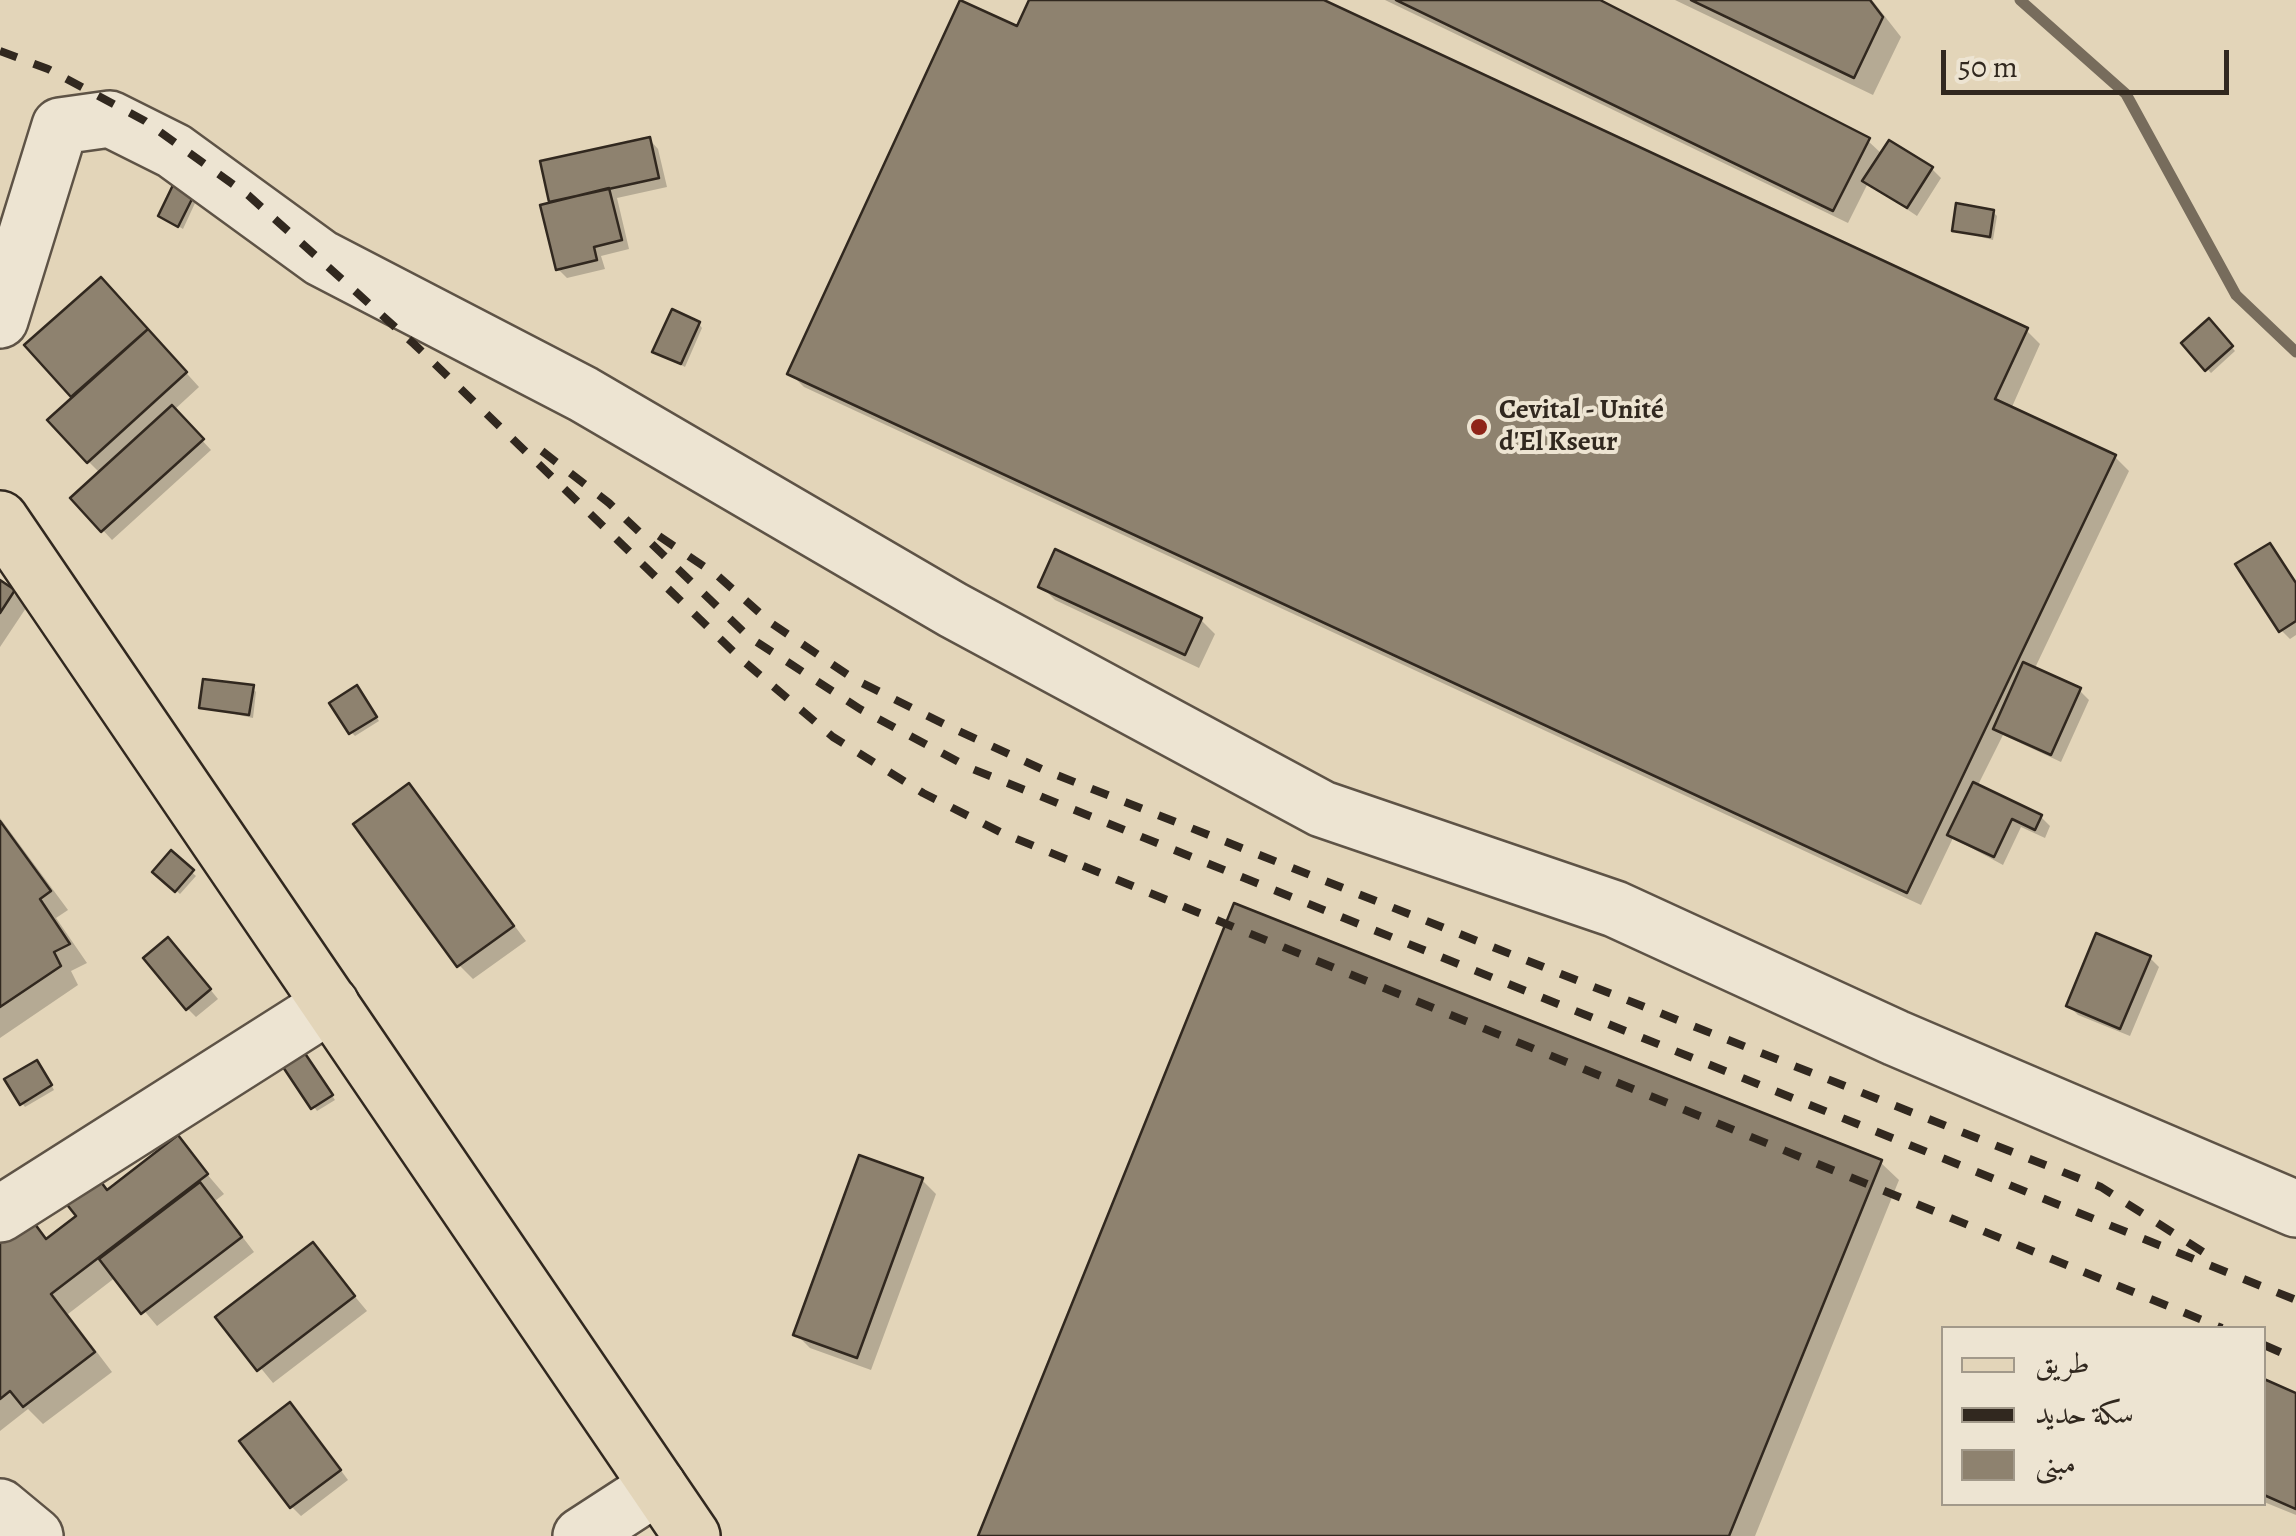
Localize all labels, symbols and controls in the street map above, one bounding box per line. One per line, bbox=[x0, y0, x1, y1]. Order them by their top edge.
scale bar bbox=[1946, 30, 2234, 92]
text: 50 m bbox=[1958, 47, 2018, 87]
place label: Cevital - Unité d'El Kseur bbox=[1499, 394, 1664, 460]
marker: Cevital - Unité d'El Kseur bbox=[1468, 416, 1490, 438]
legend bbox=[1941, 1326, 2266, 1506]
text: طريق bbox=[2035, 1343, 2090, 1383]
text: سكة حديد bbox=[2035, 1393, 2134, 1433]
text: مبنى bbox=[2035, 1443, 2076, 1483]

